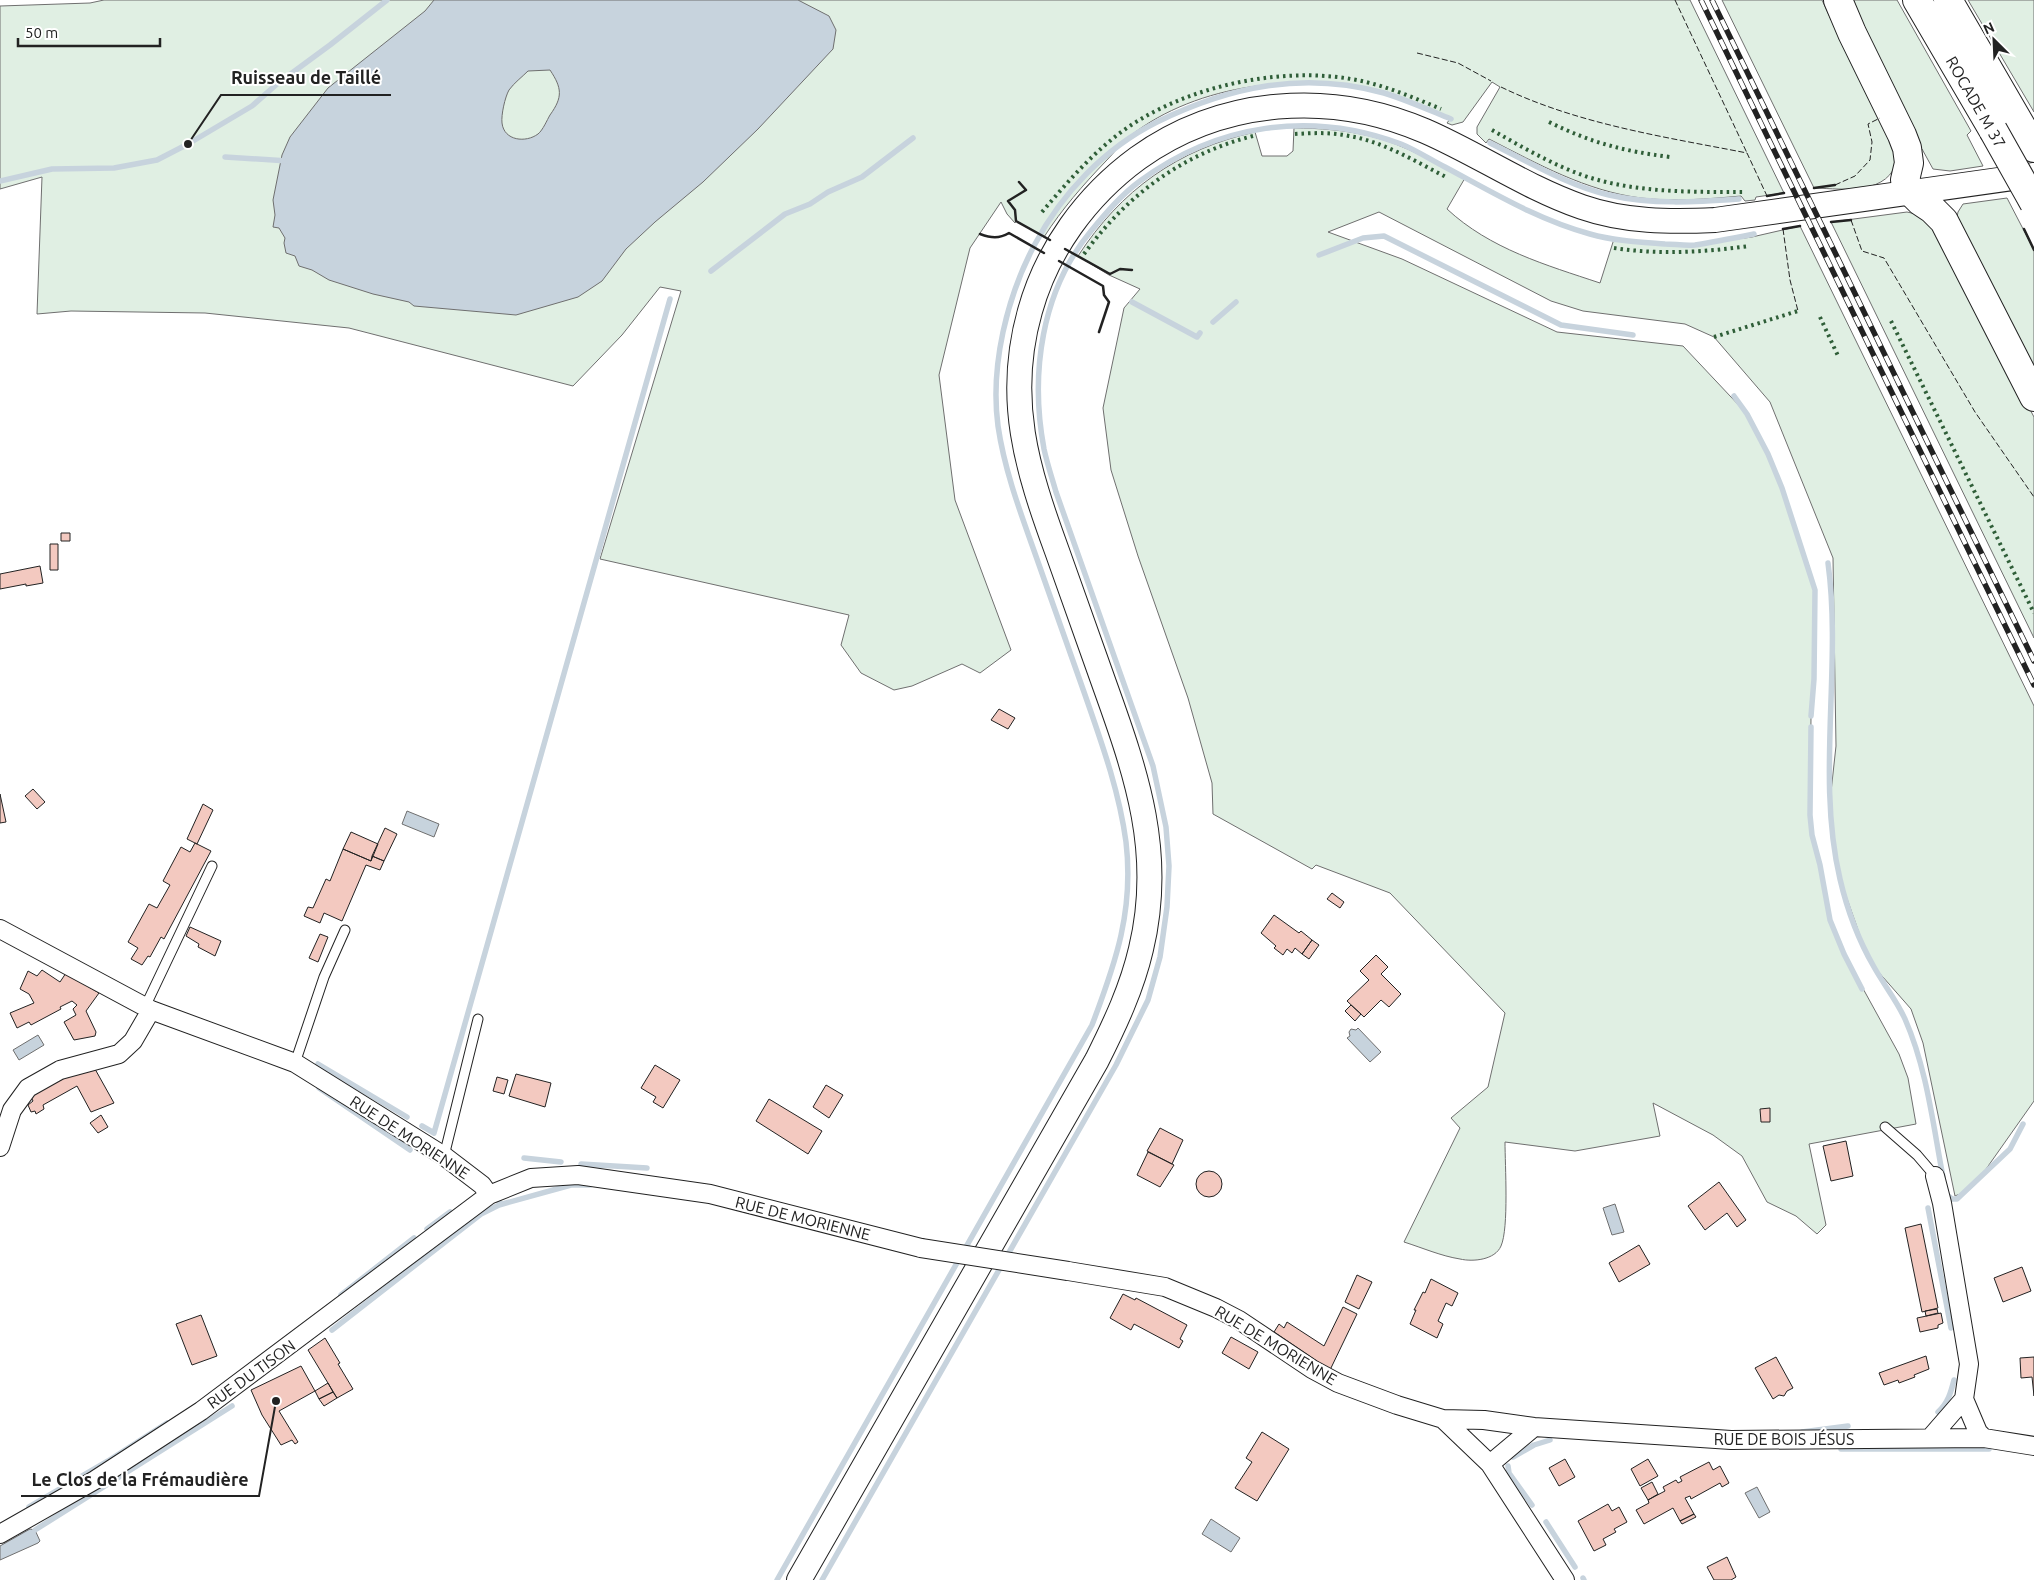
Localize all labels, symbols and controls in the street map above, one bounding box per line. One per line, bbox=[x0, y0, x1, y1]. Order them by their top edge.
scale bar bbox=[18, 15, 160, 47]
north arrow bbox=[1969, 15, 2019, 65]
text: N bbox=[1981, 19, 1997, 38]
text: 50 m bbox=[25, 24, 58, 41]
street label: ROCADE M 37 bbox=[1943, 53, 2009, 151]
callout: Ruisseau de Taillé bbox=[221, 62, 391, 95]
text: Ruisseau de Taillé bbox=[231, 67, 381, 87]
street label: RUE DE MORIENNE bbox=[347, 1092, 473, 1182]
street label: RUE DE MORIENNE bbox=[734, 1192, 872, 1244]
street label: RUE DE MORIENNE bbox=[1212, 1302, 1340, 1388]
street label: RUE DU TISON bbox=[203, 1336, 299, 1412]
street label: RUE DE BOIS JÉSUS bbox=[1714, 1428, 1854, 1448]
callout: Le Clos de la Frémaudière bbox=[21, 1463, 259, 1496]
text: Le Clos de la Frémaudière bbox=[31, 1469, 249, 1489]

